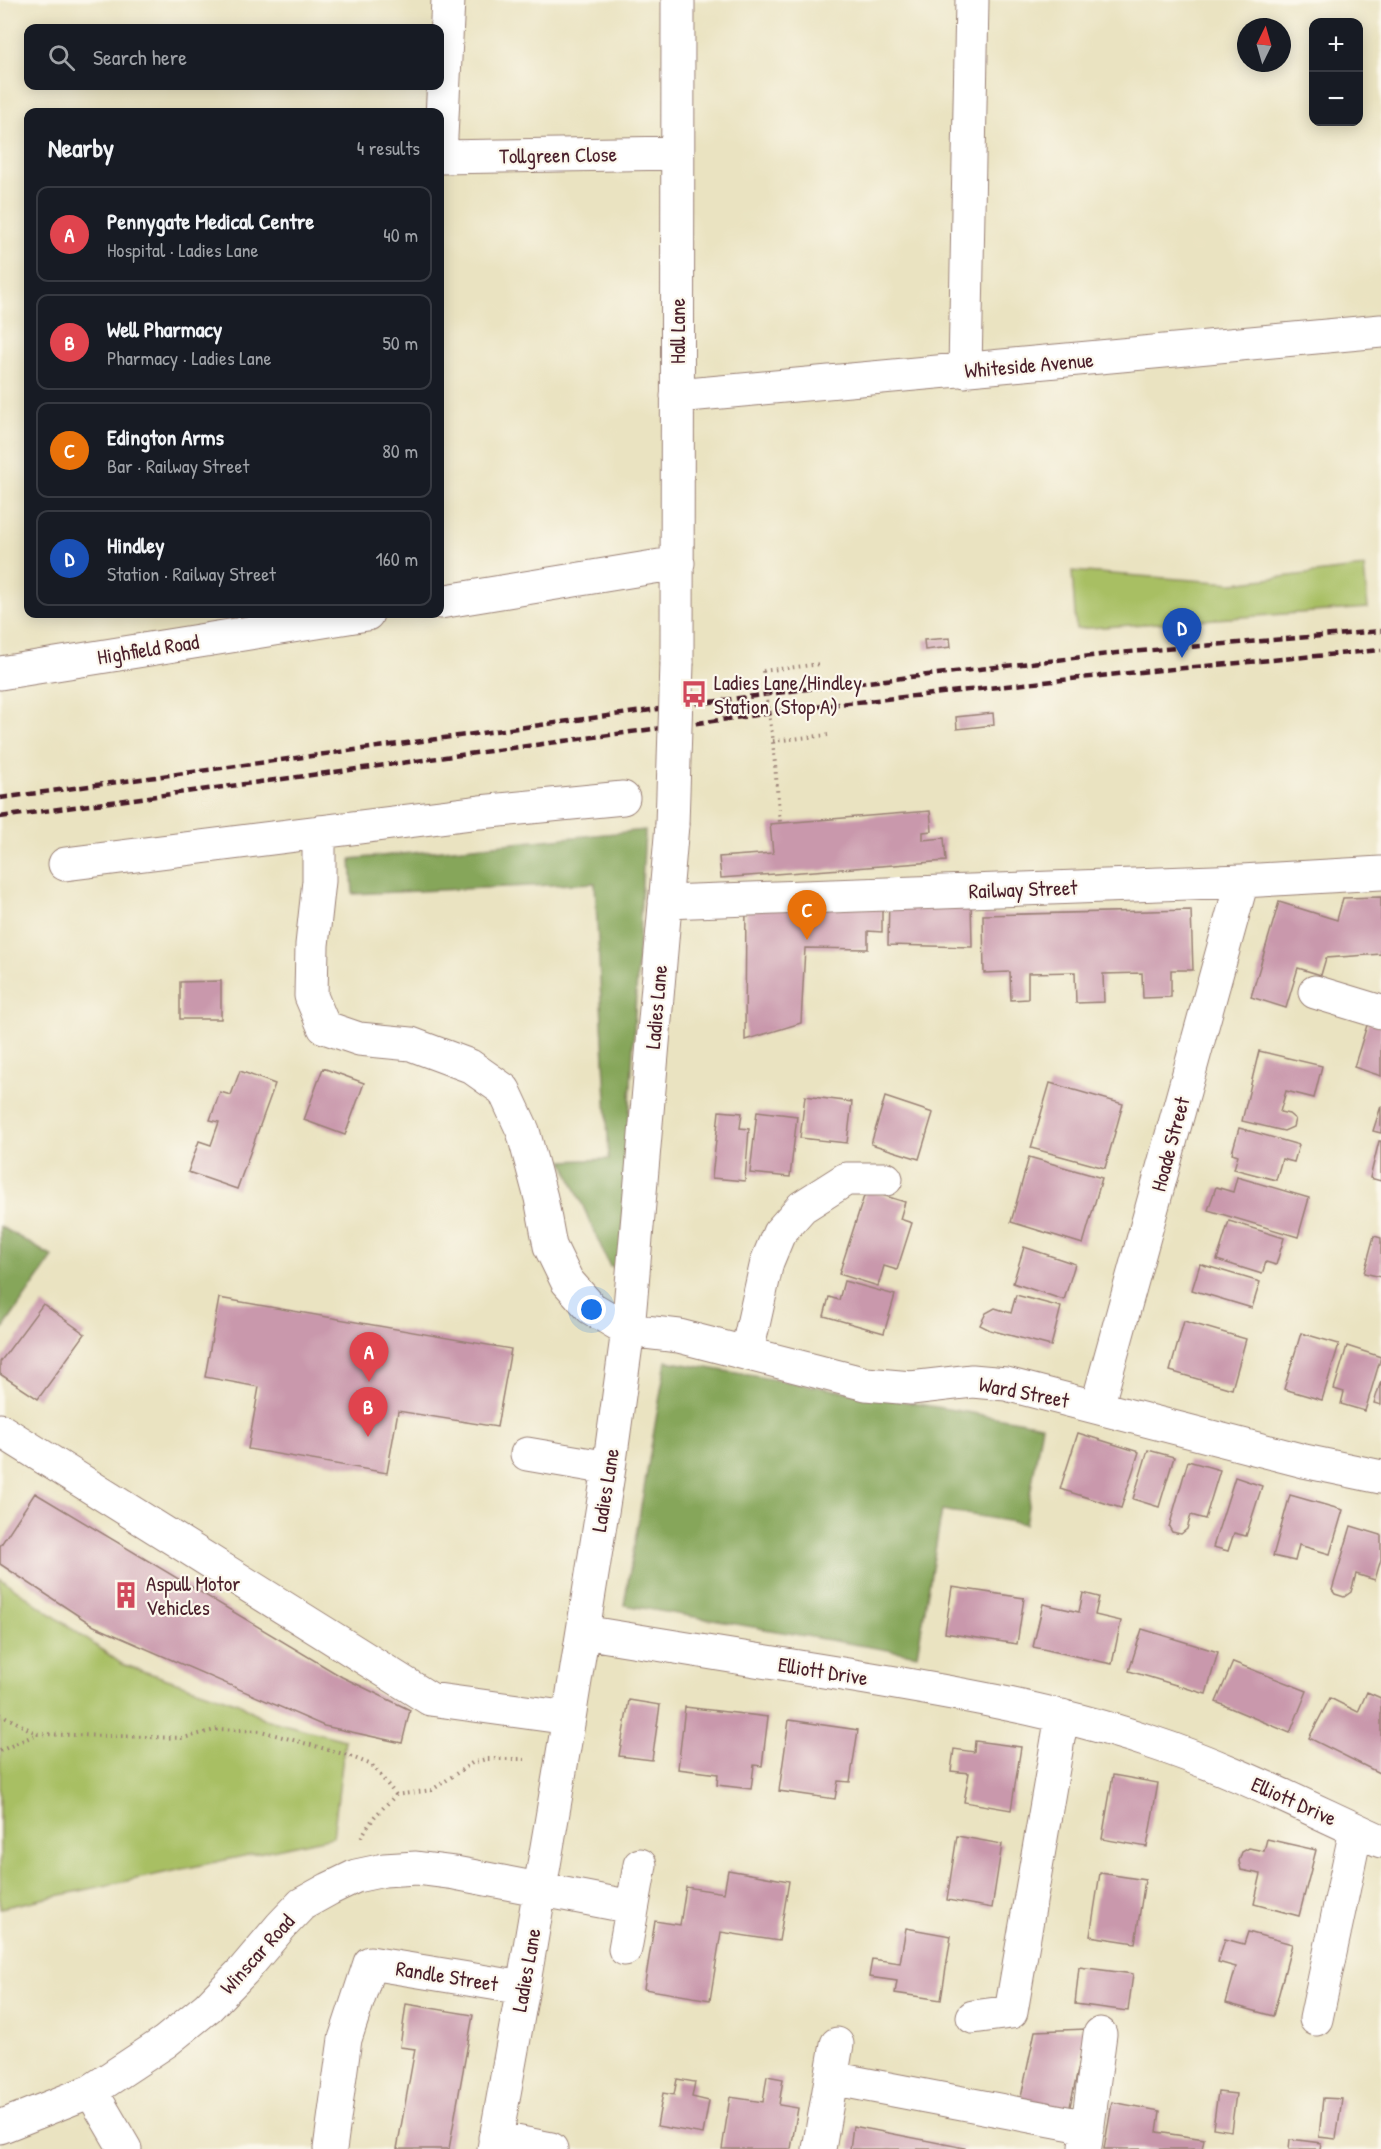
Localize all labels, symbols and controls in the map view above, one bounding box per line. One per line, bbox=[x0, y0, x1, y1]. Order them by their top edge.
north arrow bbox=[1237, 18, 1291, 72]
map controls bbox=[1309, 18, 1363, 126]
button: + bbox=[1309, 18, 1363, 72]
search box bbox=[24, 24, 444, 90]
icon: search bbox=[45, 41, 78, 74]
text: Search here bbox=[93, 42, 187, 72]
button: − bbox=[1309, 72, 1363, 126]
text: Nearby bbox=[48, 130, 114, 165]
text: 4 results bbox=[357, 134, 420, 161]
street label: Tollgreen Close bbox=[499, 139, 617, 171]
text: Pennygate Medical Centre bbox=[107, 206, 314, 236]
text: A bbox=[65, 221, 74, 248]
text: 40 m bbox=[383, 221, 418, 248]
text: Hospital · Ladies Lane bbox=[107, 236, 259, 263]
street label: Hall Lane bbox=[663, 298, 692, 364]
text: Well Pharmacy bbox=[107, 314, 222, 344]
text: B bbox=[64, 329, 75, 356]
text: 50 m bbox=[382, 329, 418, 356]
text: Pharmacy · Ladies Lane bbox=[107, 344, 272, 371]
street label: Whiteside Avenue bbox=[963, 345, 1095, 385]
text: Edington Arms bbox=[107, 422, 224, 452]
text: C bbox=[64, 437, 75, 464]
text: 80 m bbox=[382, 437, 418, 464]
text: Bar · Railway Street bbox=[107, 452, 249, 479]
text: Hindley bbox=[107, 530, 165, 560]
text: D bbox=[65, 545, 74, 572]
text: 160 m bbox=[376, 545, 418, 572]
text: Station · Railway Street bbox=[107, 560, 276, 587]
pin: D bbox=[1162, 608, 1202, 658]
street label: Highfield Road bbox=[95, 627, 201, 671]
place label: Ladies Lane/Hindley Station (Stop A) bbox=[714, 668, 862, 721]
bus stop icon: Ladies Lane/Hindley Station (Stop A) bbox=[679, 679, 709, 709]
street label: Railway Street bbox=[968, 873, 1079, 905]
pin: C bbox=[788, 890, 826, 940]
street label: Ladies Lane bbox=[638, 964, 674, 1050]
street label: Hoade Street bbox=[1143, 1093, 1197, 1195]
your location bbox=[577, 1295, 606, 1324]
pin: A bbox=[350, 1332, 388, 1382]
street label: Ward Street bbox=[976, 1369, 1072, 1415]
pin: B bbox=[348, 1388, 388, 1437]
street label: Ladies Lane bbox=[584, 1446, 626, 1534]
place label: Aspull Motor Vehicles bbox=[146, 1569, 240, 1622]
building icon: Aspull Motor Vehicles bbox=[111, 1580, 141, 1610]
street label: Elliott Drive bbox=[776, 1650, 870, 1692]
street label: Elliott Drive bbox=[1247, 1769, 1341, 1833]
street label: Winscar Road bbox=[213, 1908, 301, 2000]
street label: Ladies Lane bbox=[504, 1926, 548, 2014]
street label: Randle Street bbox=[394, 1954, 501, 1999]

